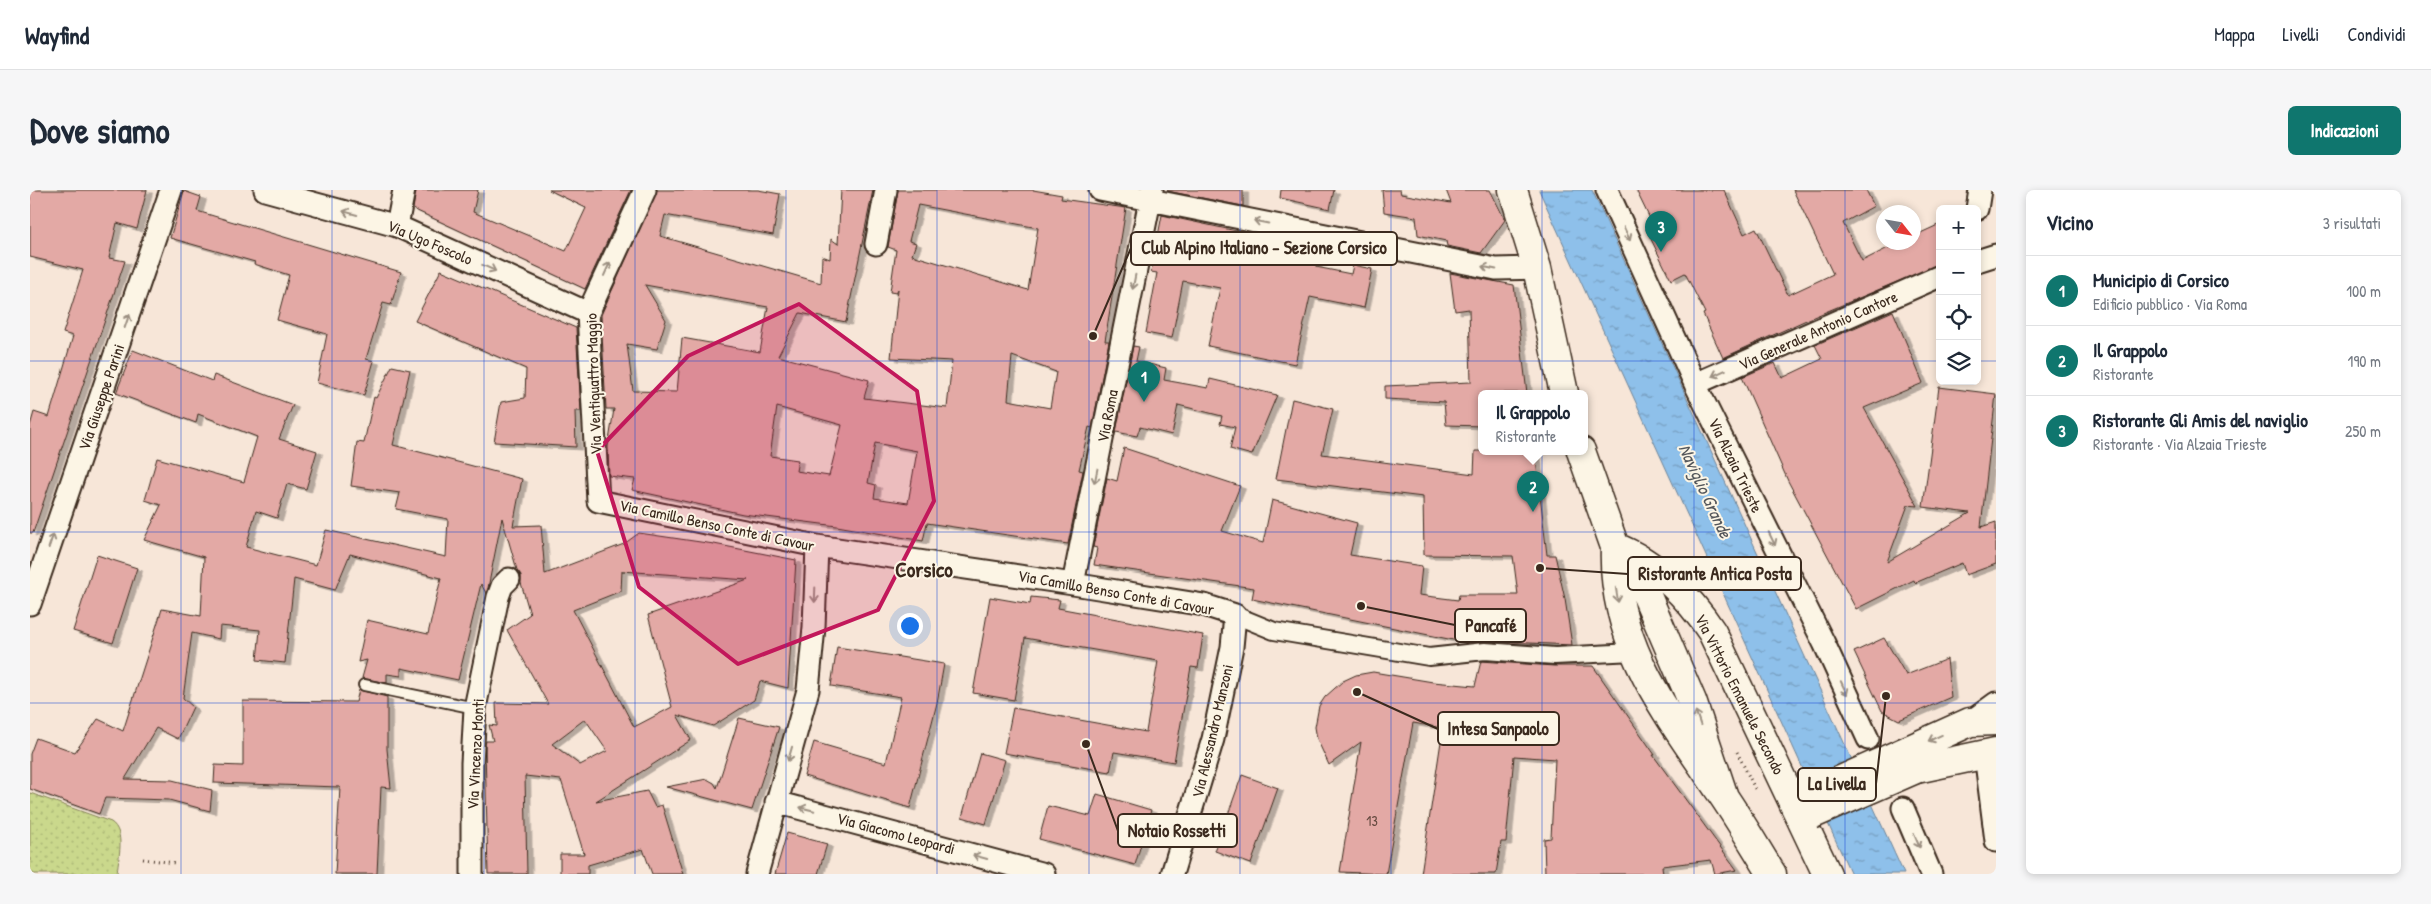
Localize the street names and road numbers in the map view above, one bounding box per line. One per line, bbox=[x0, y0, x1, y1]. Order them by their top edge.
street label: Via Ugo Foscolo bbox=[384, 214, 476, 270]
street label: Via Generale Antonio Cantore bbox=[1735, 285, 1901, 375]
street label: Via Ventiquattro Maggio bbox=[580, 312, 606, 455]
street label: Via Giuseppe Parini bbox=[73, 341, 129, 453]
street label: Via Roma bbox=[1091, 388, 1123, 444]
street label: Via Alzaia Trieste bbox=[1704, 414, 1769, 517]
street label: Via Camillo Benso Conte di Cavour bbox=[617, 494, 817, 556]
street label: Via Camillo Benso Conte di Cavour bbox=[1016, 564, 1216, 620]
street label: Via Vittorio Emanuele Secondo bbox=[1690, 610, 1790, 778]
street label: Via Alessandro Manzoni bbox=[1186, 662, 1238, 800]
street label: Via Vincenzo Monti bbox=[461, 698, 489, 810]
street label: Via Giacomo Leopardi bbox=[834, 807, 958, 859]

